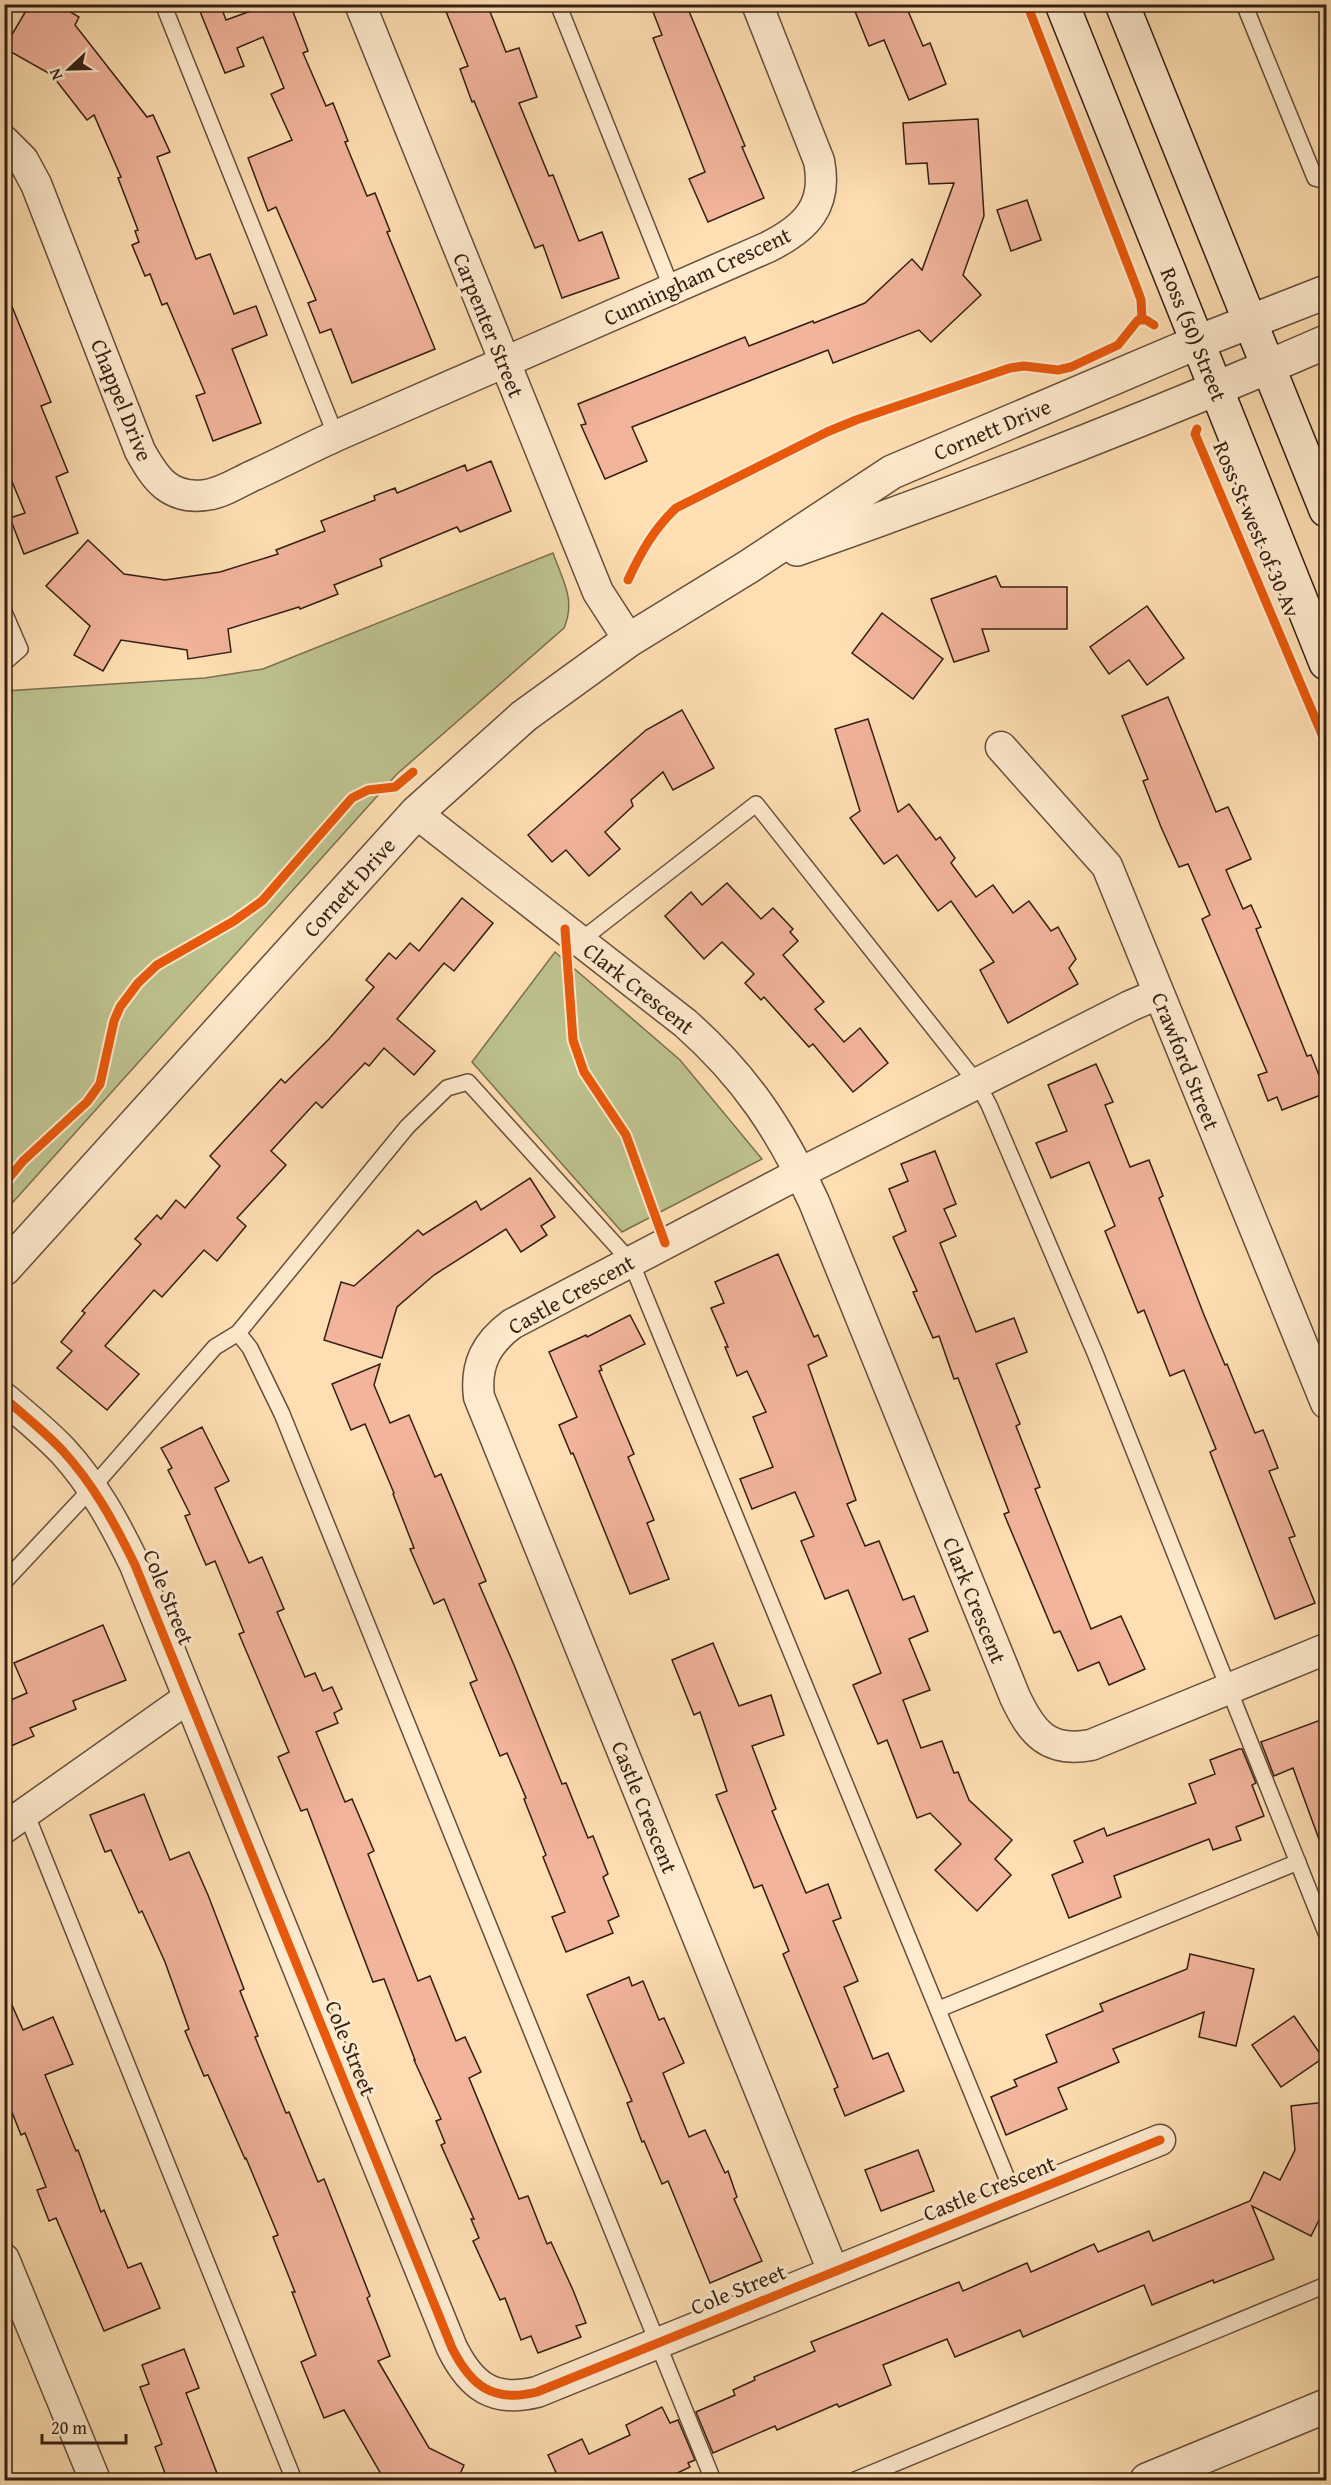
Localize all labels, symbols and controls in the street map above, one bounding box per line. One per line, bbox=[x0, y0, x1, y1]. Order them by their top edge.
north arrow bbox=[39, 39, 99, 99]
text: N bbox=[42, 65, 68, 84]
street label: Cunningham Crescent bbox=[598, 218, 796, 334]
street label: Carpenter Street bbox=[445, 248, 533, 402]
street label: Ross (50) Street bbox=[1153, 262, 1236, 406]
street label: Chappel Drive bbox=[83, 334, 161, 466]
street label: Cornett Drive bbox=[928, 390, 1056, 468]
street label: Ross St west of 30 Av bbox=[1205, 436, 1309, 622]
street label: Cornett Drive bbox=[295, 830, 403, 944]
street label: Clark Crescent bbox=[577, 934, 702, 1042]
street label: Crawford Street bbox=[1144, 987, 1228, 1135]
street label: Castle Crescent bbox=[502, 1246, 640, 1342]
street label: Clark Crescent bbox=[935, 1532, 1015, 1668]
street label: Cole Street bbox=[135, 1545, 203, 1650]
street label: Castle Crescent bbox=[604, 1736, 686, 1878]
street label: Cole Street bbox=[317, 1996, 385, 2101]
street label: Castle Crescent bbox=[918, 2147, 1060, 2229]
street label: Cole Street bbox=[686, 2255, 791, 2323]
scale bar bbox=[42, 2407, 126, 2445]
text: 20 m bbox=[51, 2414, 87, 2441]

